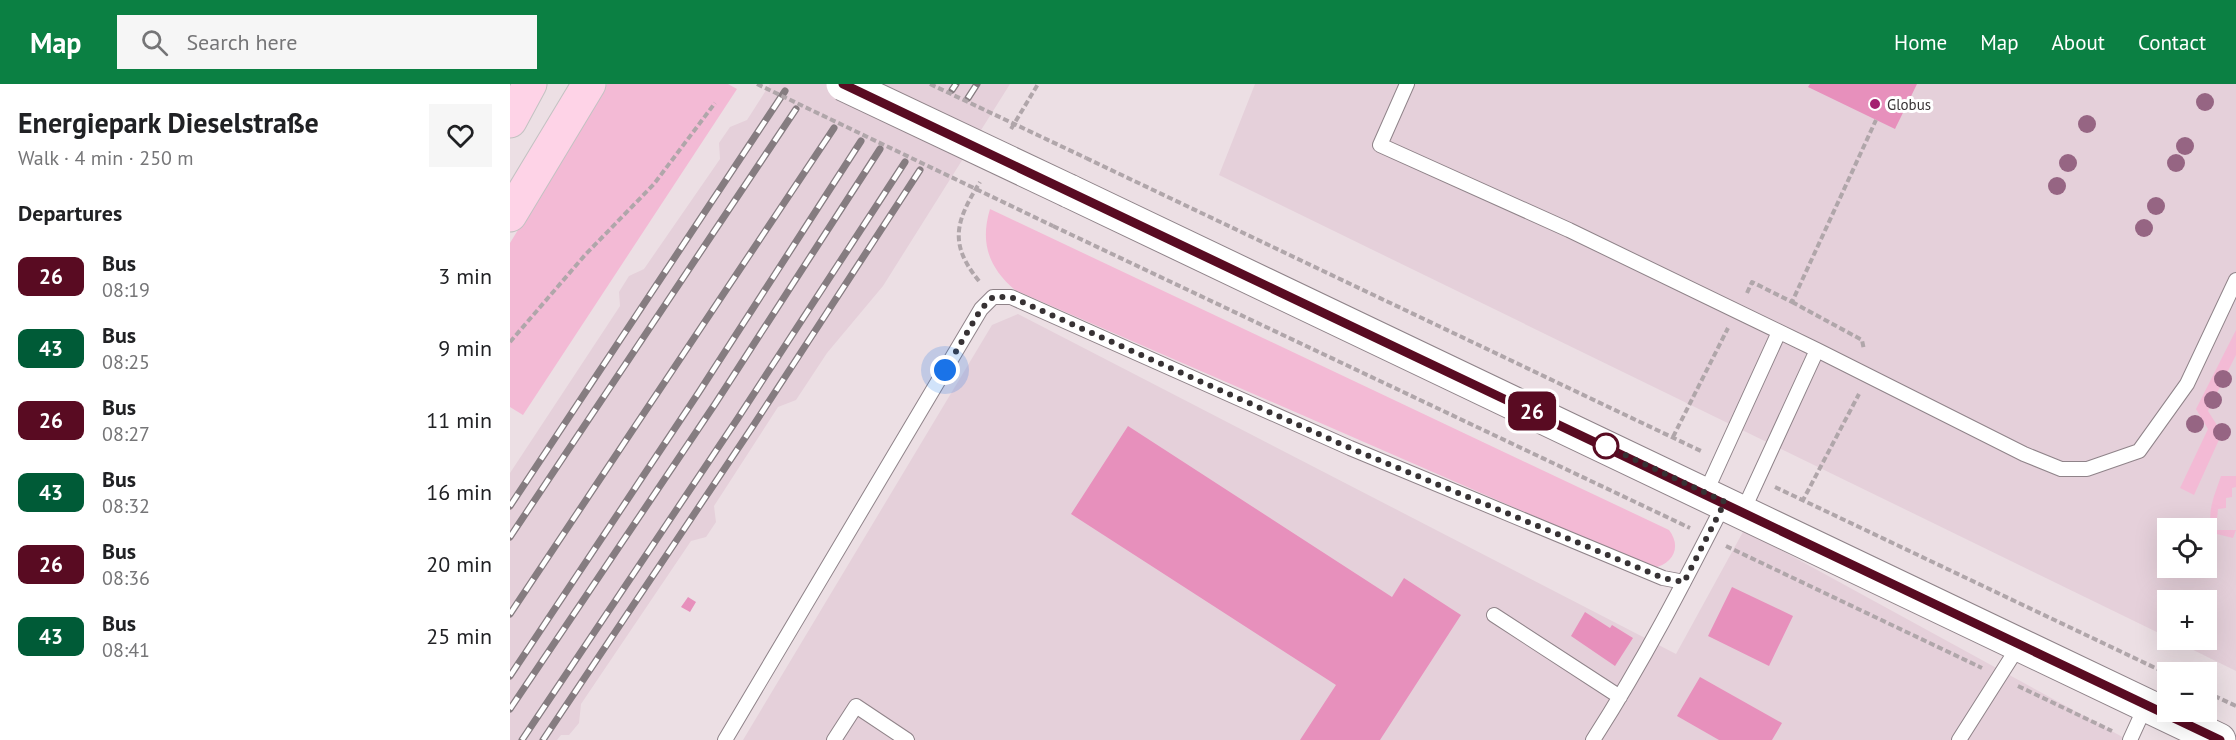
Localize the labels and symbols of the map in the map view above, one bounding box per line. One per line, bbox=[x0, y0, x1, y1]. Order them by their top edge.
place label: Globus bbox=[1887, 95, 1931, 114]
marker: Globus bbox=[1868, 97, 1882, 111]
your location bbox=[930, 355, 960, 385]
line badge: 26 bbox=[1505, 392, 1559, 430]
unlabelled marker bbox=[1593, 433, 1619, 459]

